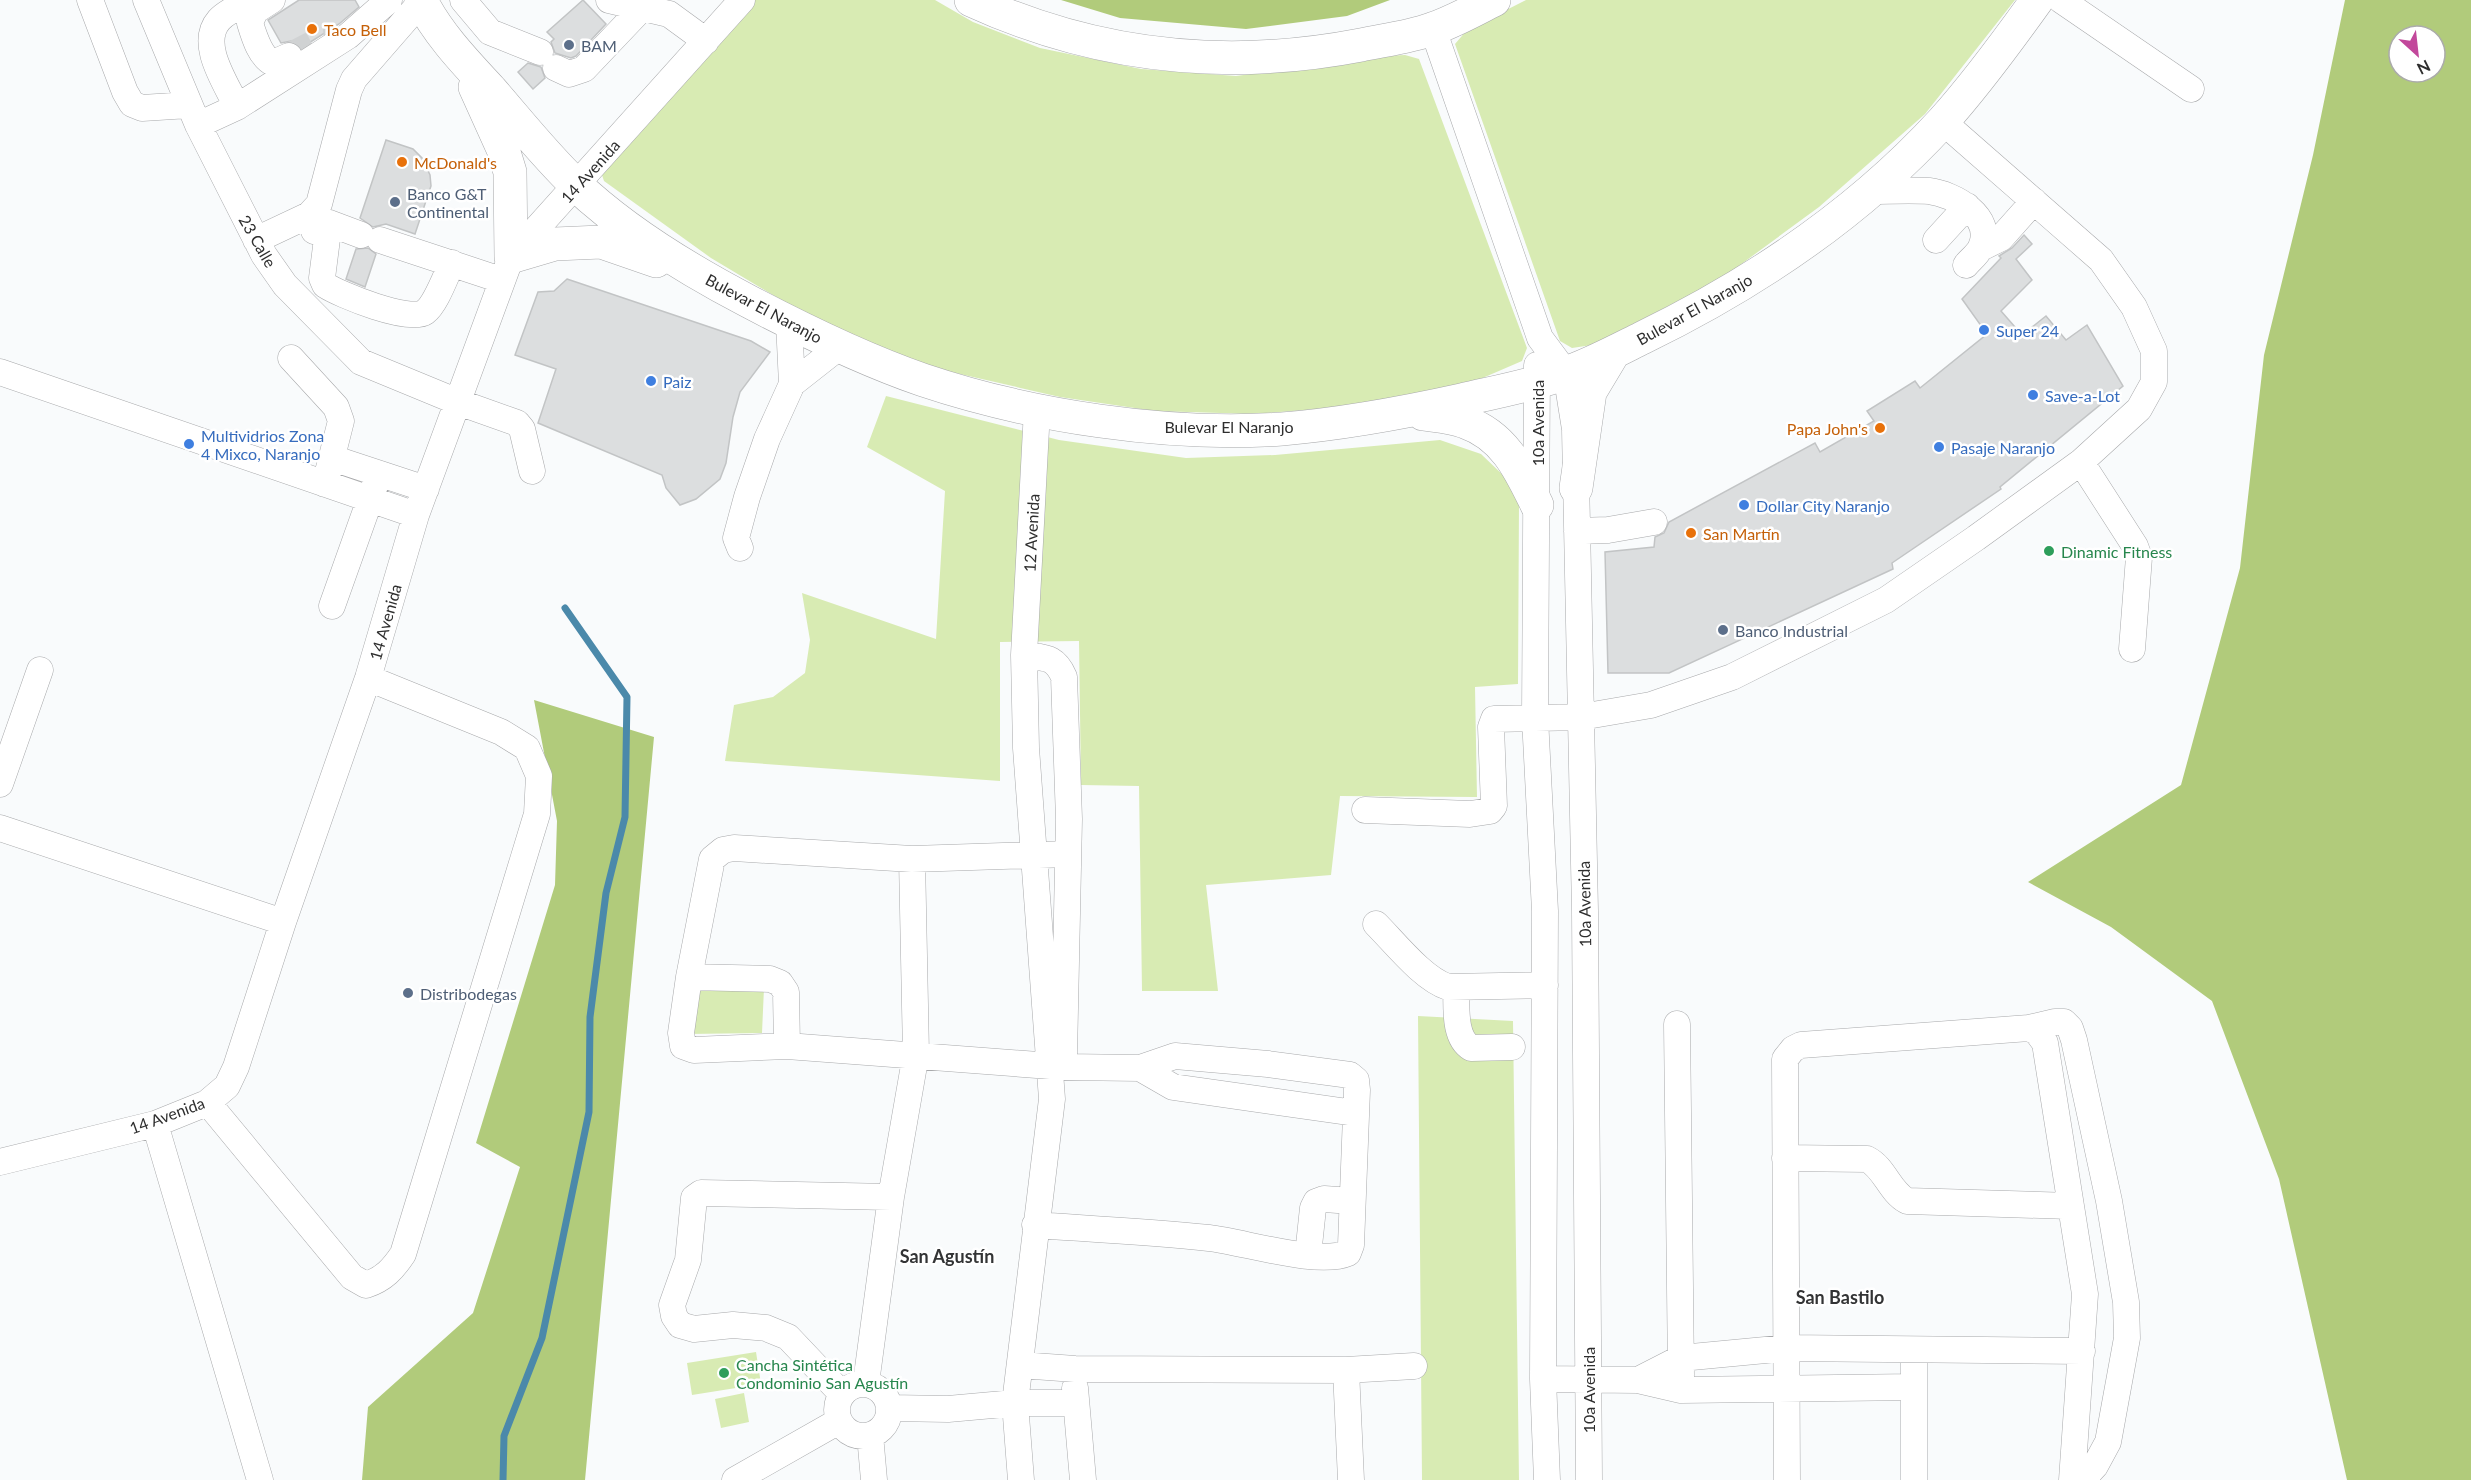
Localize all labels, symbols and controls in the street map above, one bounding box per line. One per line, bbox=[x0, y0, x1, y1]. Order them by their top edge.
place label: Taco Bell bbox=[324, 20, 386, 39]
marker: Taco Bell bbox=[305, 22, 319, 36]
north arrow bbox=[2387, 24, 2447, 84]
place label: BAM bbox=[581, 36, 617, 55]
marker: BAM bbox=[562, 38, 576, 52]
text: N bbox=[2414, 57, 2434, 79]
street label: 14 Avenida bbox=[557, 135, 623, 207]
place label: McDonald's bbox=[414, 153, 497, 172]
marker: McDonald's bbox=[395, 155, 409, 169]
place label: Banco G&T Continental bbox=[407, 184, 489, 221]
marker: Banco G&T Continental bbox=[388, 195, 402, 209]
street label: 23 Calle bbox=[235, 211, 281, 271]
street label: Bulevar El Naranjo bbox=[702, 269, 826, 347]
street label: Bulevar El Naranjo bbox=[1633, 269, 1755, 349]
place label: Super 24 bbox=[1996, 321, 2059, 340]
marker: Super 24 bbox=[1977, 323, 1991, 337]
place label: Paiz bbox=[663, 372, 691, 391]
marker: Paiz bbox=[644, 374, 658, 388]
street label: 10a Avenida bbox=[1528, 380, 1547, 466]
place label: Save-a-Lot bbox=[2045, 386, 2120, 405]
marker: Save-a-Lot bbox=[2026, 388, 2040, 402]
street label: Bulevar El Naranjo bbox=[1164, 417, 1294, 436]
place label: Papa John's bbox=[1787, 419, 1868, 438]
marker: Papa John's bbox=[1873, 421, 1887, 435]
place label: Multividrios Zona 4 Mixco, Naranjo bbox=[201, 426, 324, 463]
marker: Multividrios Zona 4 Mixco, Naranjo bbox=[182, 437, 196, 451]
place label: Pasaje Naranjo bbox=[1951, 438, 2055, 457]
marker: Pasaje Naranjo bbox=[1932, 440, 1946, 454]
street label: 12 Avenida bbox=[1019, 493, 1043, 573]
place label: Dollar City Naranjo bbox=[1756, 496, 1890, 515]
marker: Dollar City Naranjo bbox=[1737, 498, 1751, 512]
place label: San Martín bbox=[1703, 524, 1780, 543]
marker: San Martín bbox=[1684, 526, 1698, 540]
place label: Dinamic Fitness bbox=[2061, 542, 2172, 561]
marker: Dinamic Fitness bbox=[2042, 544, 2056, 558]
street label: 14 Avenida bbox=[365, 582, 405, 662]
place label: Banco Industrial bbox=[1735, 621, 1848, 640]
marker: Banco Industrial bbox=[1716, 623, 1730, 637]
street label: 10a Avenida bbox=[1574, 861, 1594, 947]
place label: Distribodegas bbox=[420, 984, 517, 1003]
marker: Distribodegas bbox=[401, 986, 415, 1000]
street label: 14 Avenida bbox=[127, 1093, 207, 1137]
district label: San Agustín bbox=[900, 1245, 994, 1267]
district label: San Bastilo bbox=[1796, 1286, 1884, 1308]
street label: 10a Avenida bbox=[1579, 1347, 1598, 1433]
place label: Cancha Sintética Condominio San Agustín bbox=[736, 1355, 908, 1392]
marker: Cancha Sintética Condominio San Agustín bbox=[717, 1366, 731, 1380]

